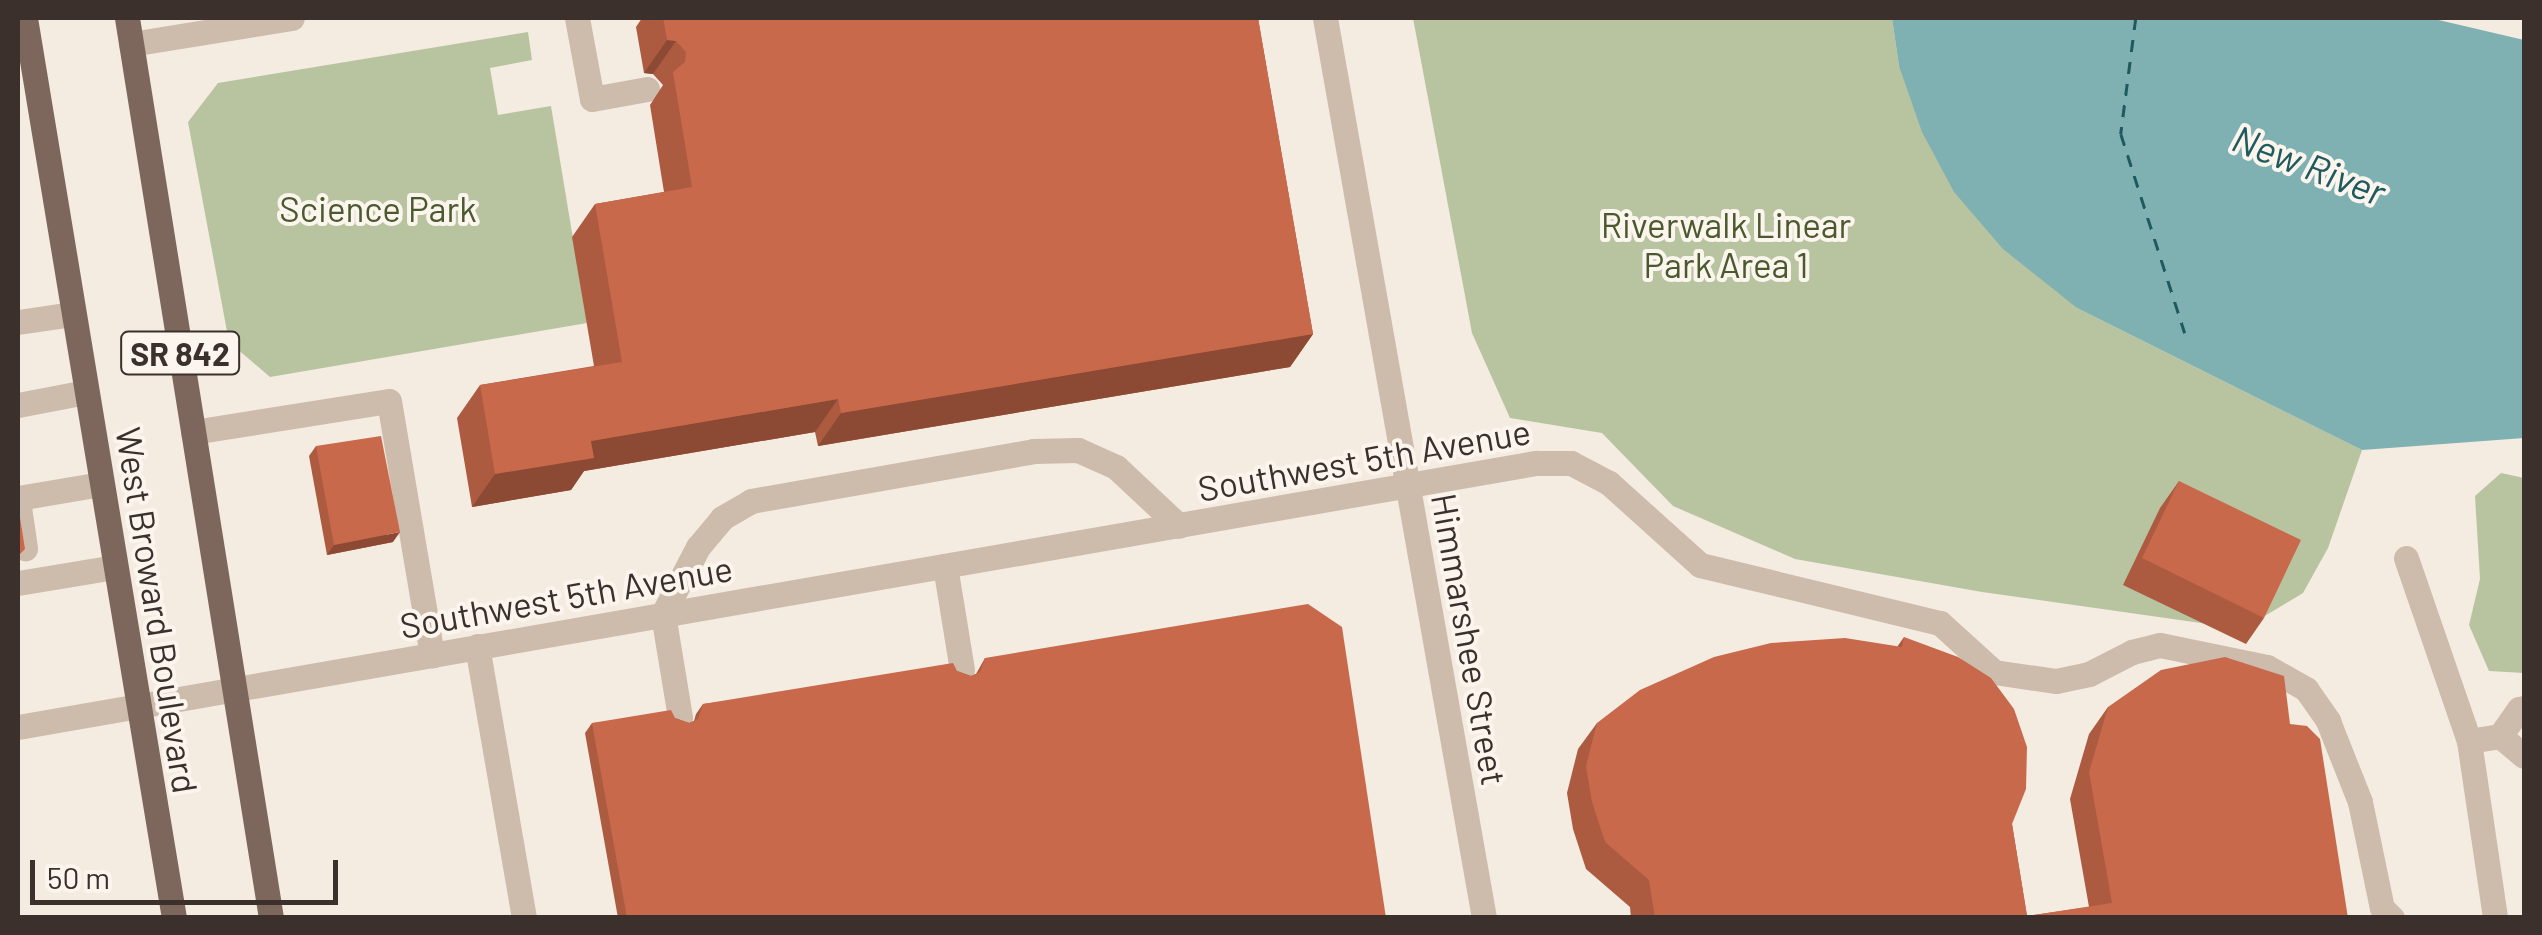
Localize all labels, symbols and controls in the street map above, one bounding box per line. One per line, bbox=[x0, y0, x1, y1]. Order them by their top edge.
water label: New River bbox=[2226, 115, 2392, 215]
park label: Science Park bbox=[279, 187, 477, 229]
park label: Riverwalk Linear Park Area 1 bbox=[1601, 203, 1851, 285]
road number: SR 842 bbox=[120, 326, 240, 380]
street label: Southwest 5th Avenue bbox=[1194, 409, 1534, 509]
street label: West Broward Boulevard bbox=[108, 424, 208, 796]
street label: Himmarshee Street bbox=[1424, 490, 1516, 788]
street label: Southwest 5th Avenue bbox=[396, 546, 736, 646]
scale bar bbox=[35, 840, 342, 902]
text: 50 m bbox=[47, 859, 110, 895]

